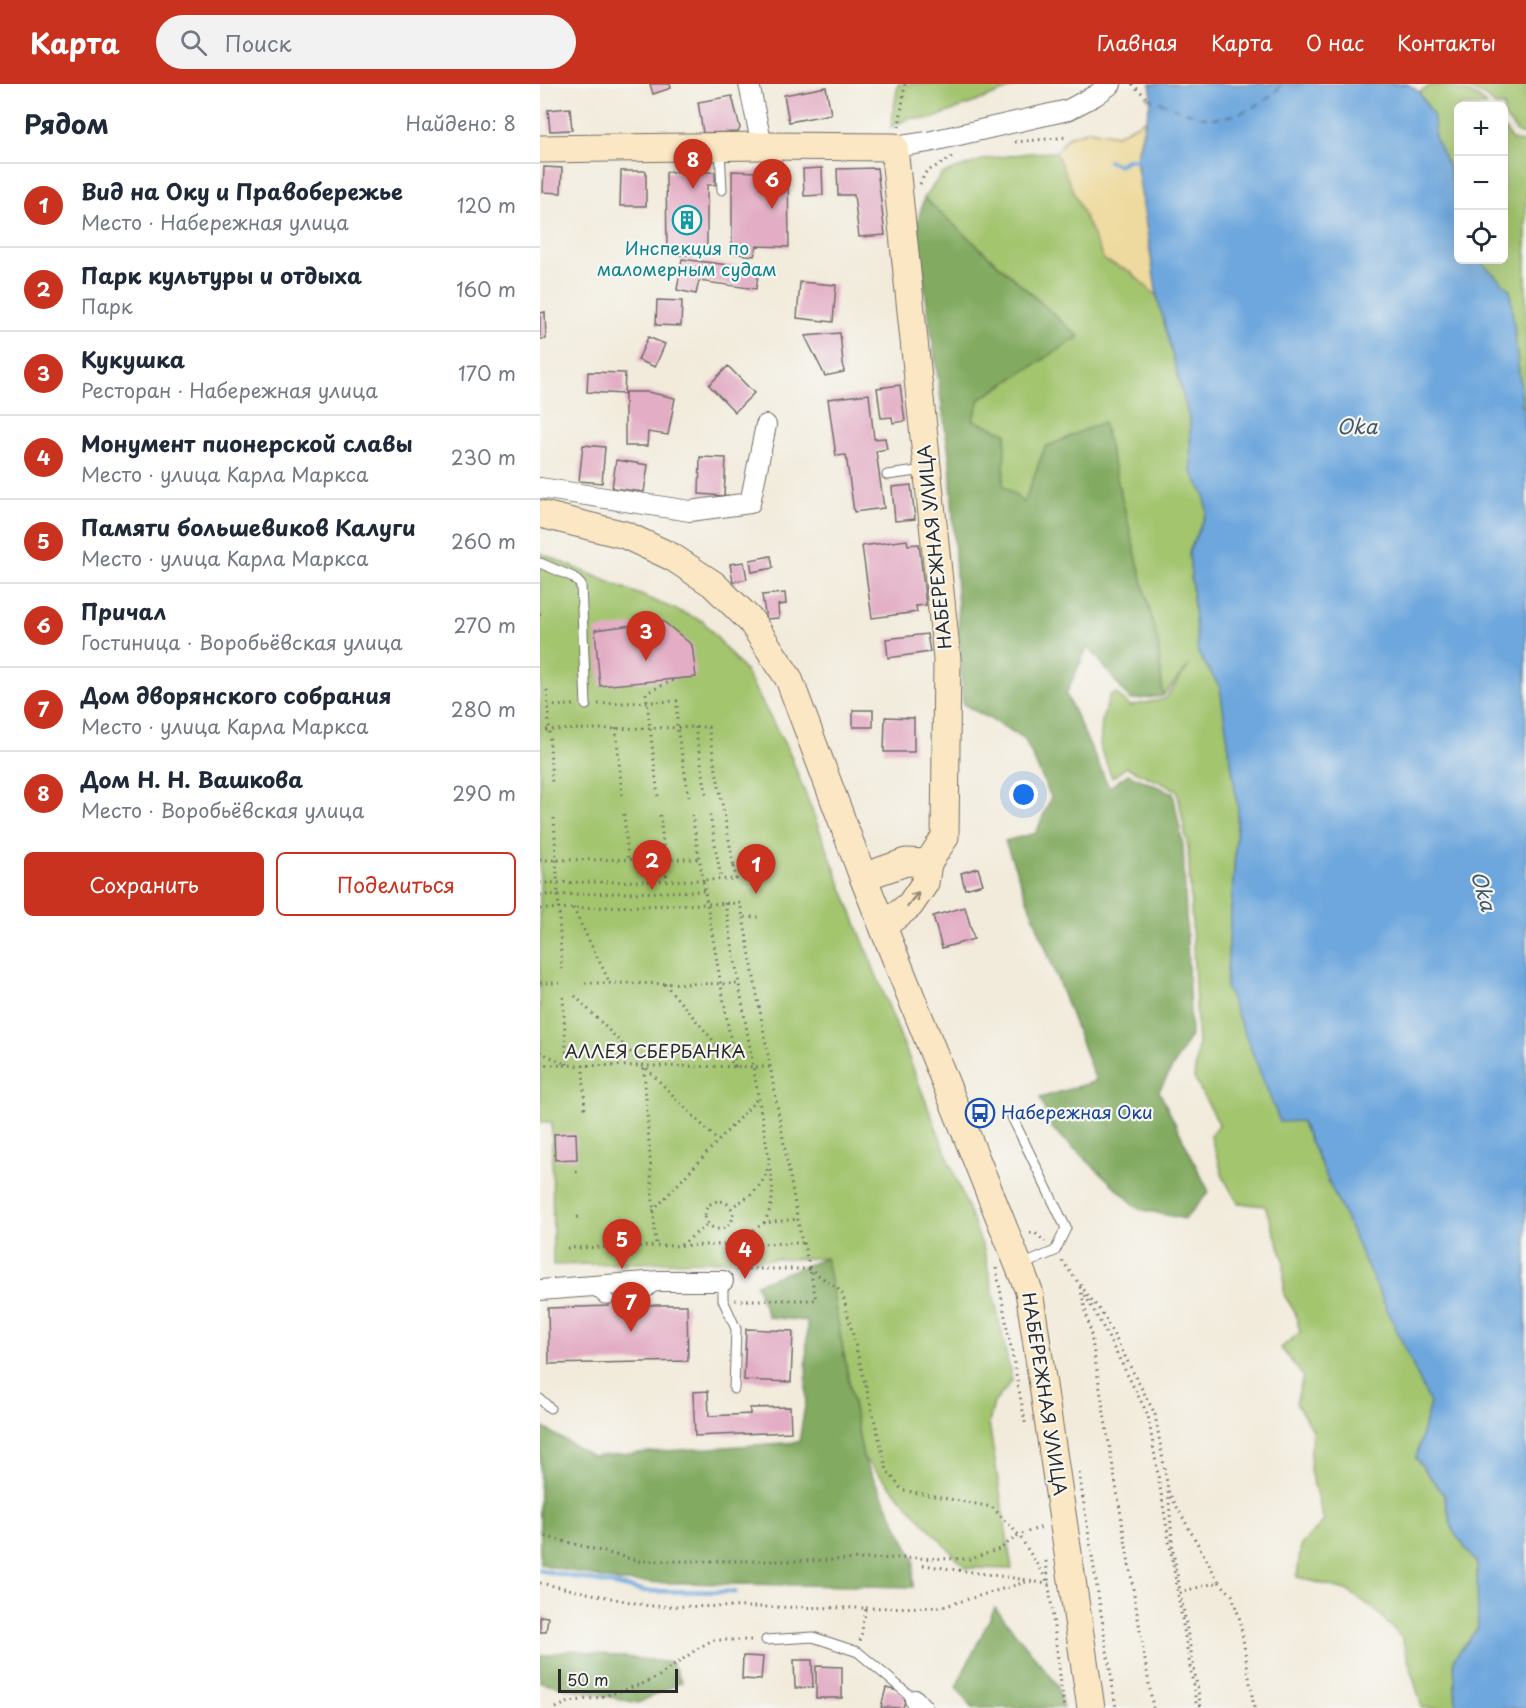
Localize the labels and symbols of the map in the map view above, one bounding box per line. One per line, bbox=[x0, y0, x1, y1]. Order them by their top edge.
pin: 8 bbox=[674, 140, 712, 189]
pin: 6 bbox=[752, 160, 792, 209]
building icon: Инспекция по маломерным судам bbox=[671, 204, 703, 236]
place label: Инспекция по маломерным судам bbox=[597, 234, 777, 282]
water label: Oka bbox=[1337, 411, 1379, 441]
street label: НАБЕРЕЖНАЯ УЛИЦА bbox=[909, 443, 958, 651]
pin: 3 bbox=[626, 612, 666, 661]
your location bbox=[1009, 780, 1038, 809]
pin: 2 bbox=[632, 840, 672, 890]
pin: 1 bbox=[736, 844, 776, 894]
water label: Oka bbox=[1464, 867, 1504, 916]
one-way arrow bbox=[907, 892, 920, 908]
street label: АЛЛЕЯ СБЕРБАНКА bbox=[565, 1037, 746, 1064]
bus stop icon: Набережная Оки bbox=[964, 1097, 996, 1129]
place label: Набережная Оки bbox=[1001, 1098, 1153, 1125]
pin: 5 bbox=[602, 1220, 641, 1269]
pin: 4 bbox=[726, 1230, 764, 1279]
pin: 7 bbox=[612, 1282, 650, 1332]
street label: НАБЕРЕЖНАЯ УЛИЦА bbox=[1016, 1290, 1075, 1498]
scale bar bbox=[558, 1666, 678, 1694]

